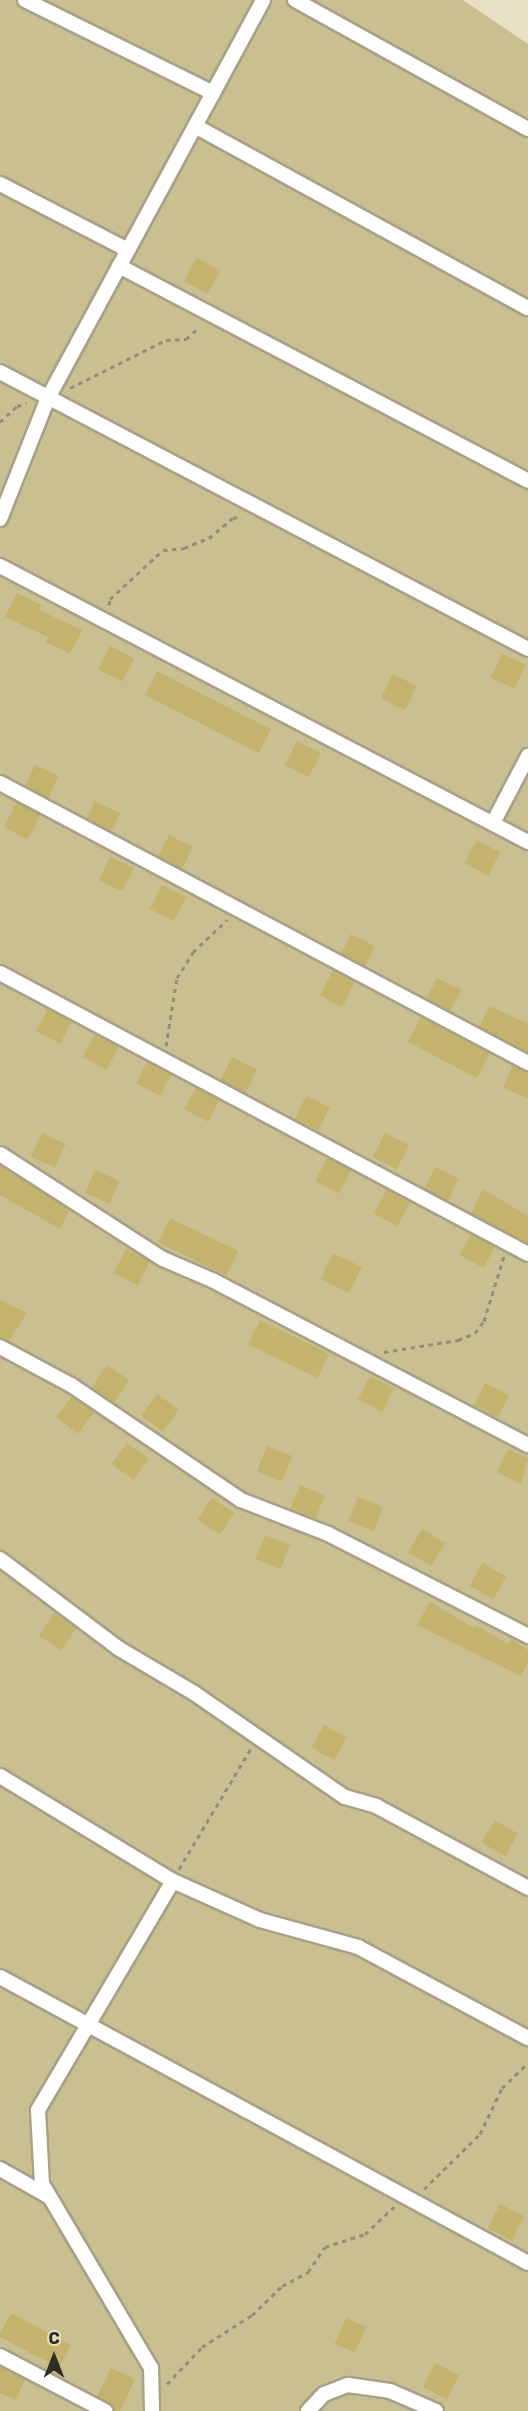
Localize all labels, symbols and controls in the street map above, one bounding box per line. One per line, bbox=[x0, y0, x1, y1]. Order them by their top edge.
north arrow bbox=[24, 2327, 84, 2387]
text: С bbox=[48, 2329, 60, 2348]

